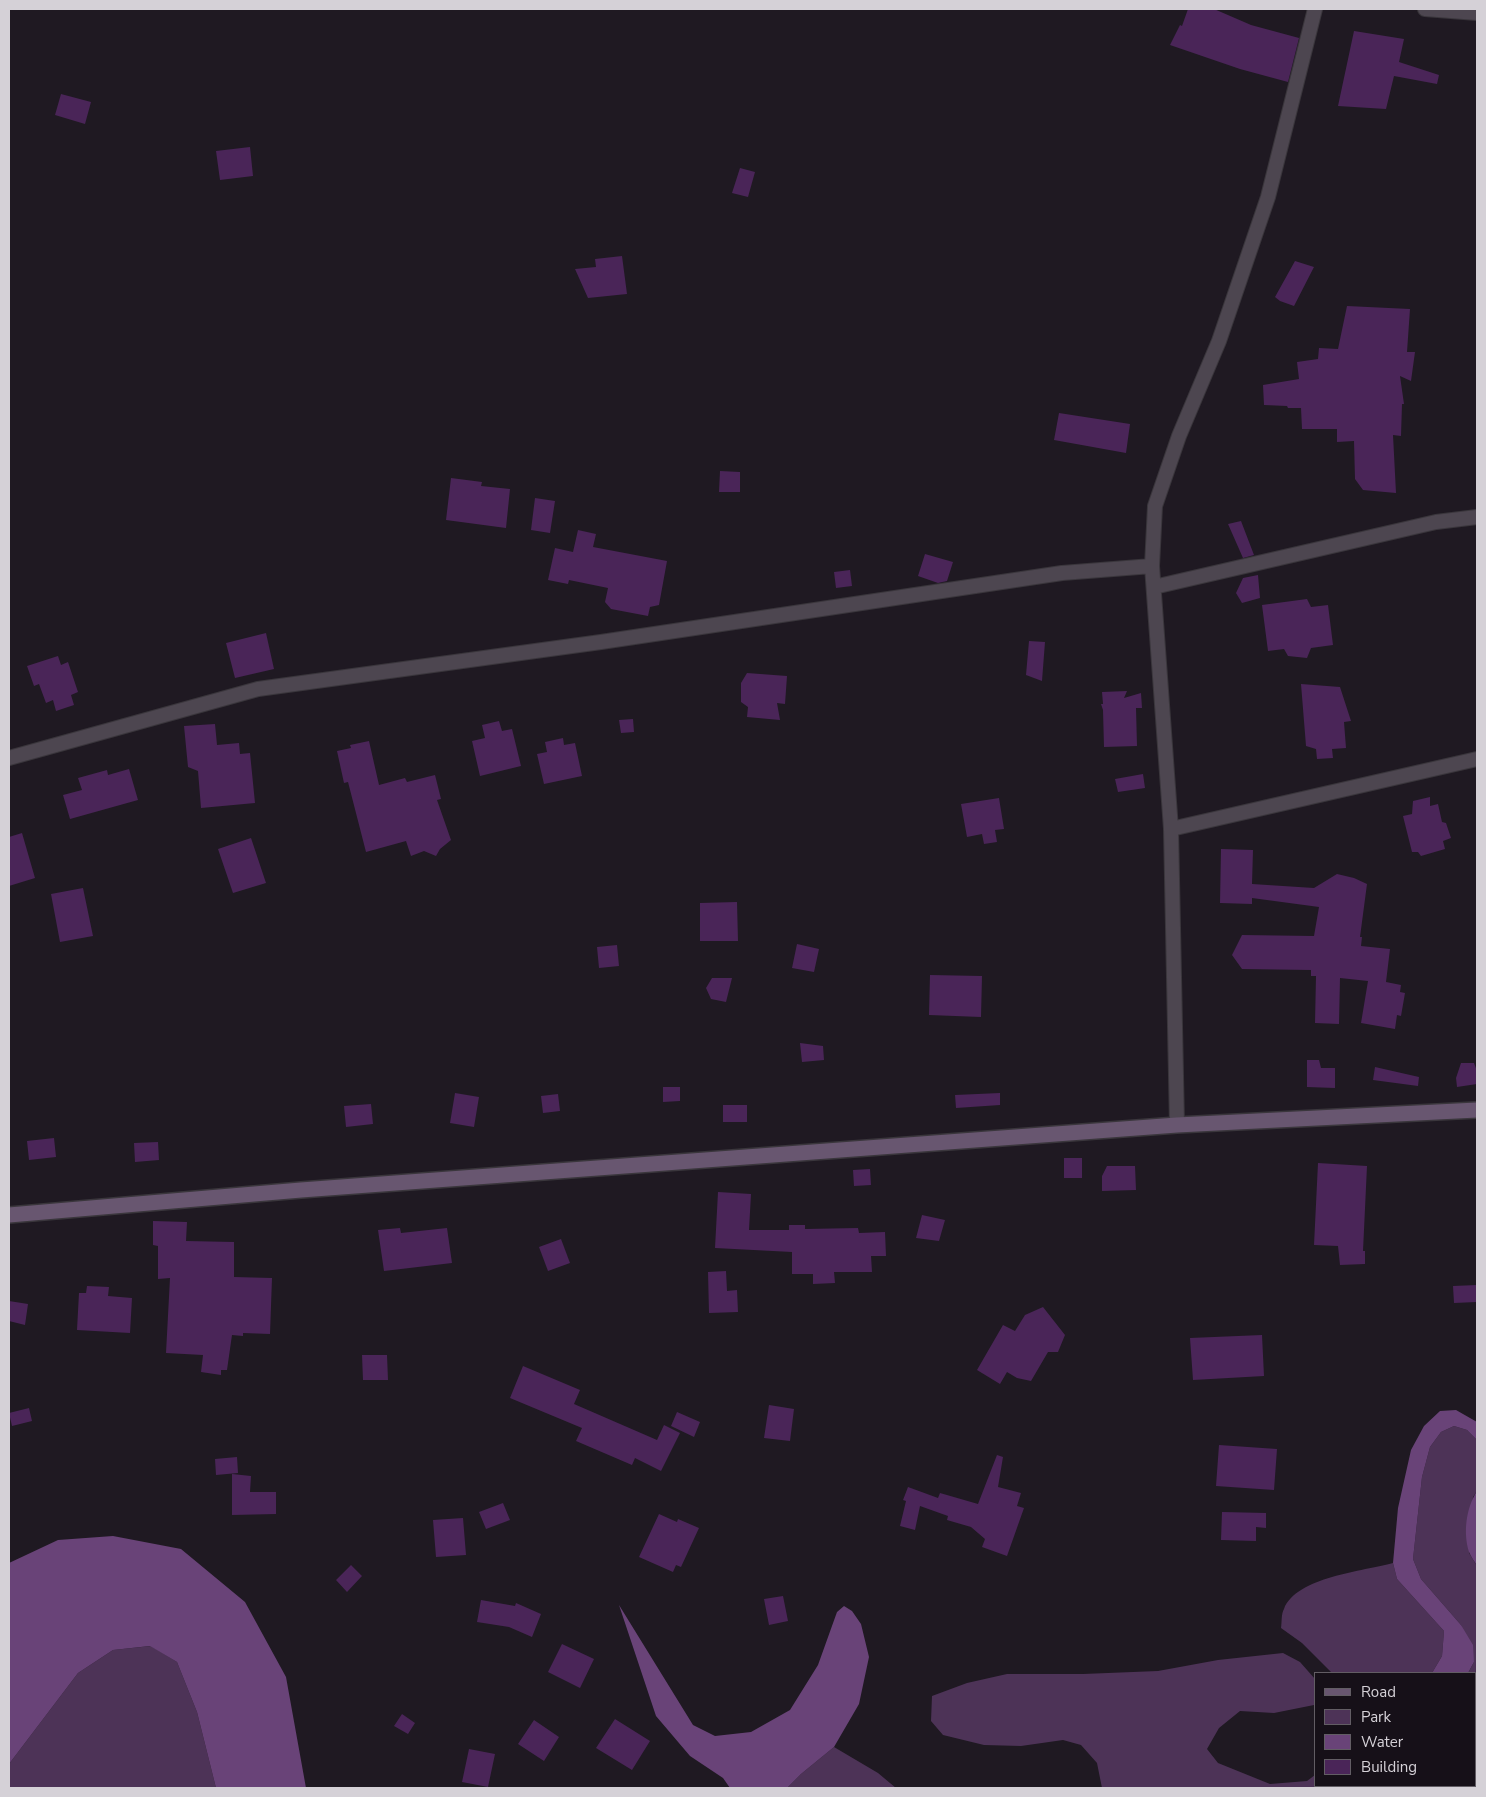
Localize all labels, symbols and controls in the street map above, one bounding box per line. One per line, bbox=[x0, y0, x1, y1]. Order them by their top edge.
legend bbox=[1314, 1672, 1476, 1787]
text: Road bbox=[1361, 1682, 1396, 1702]
text: Park bbox=[1361, 1707, 1391, 1727]
text: Water bbox=[1361, 1732, 1403, 1752]
text: Building bbox=[1361, 1757, 1417, 1777]

